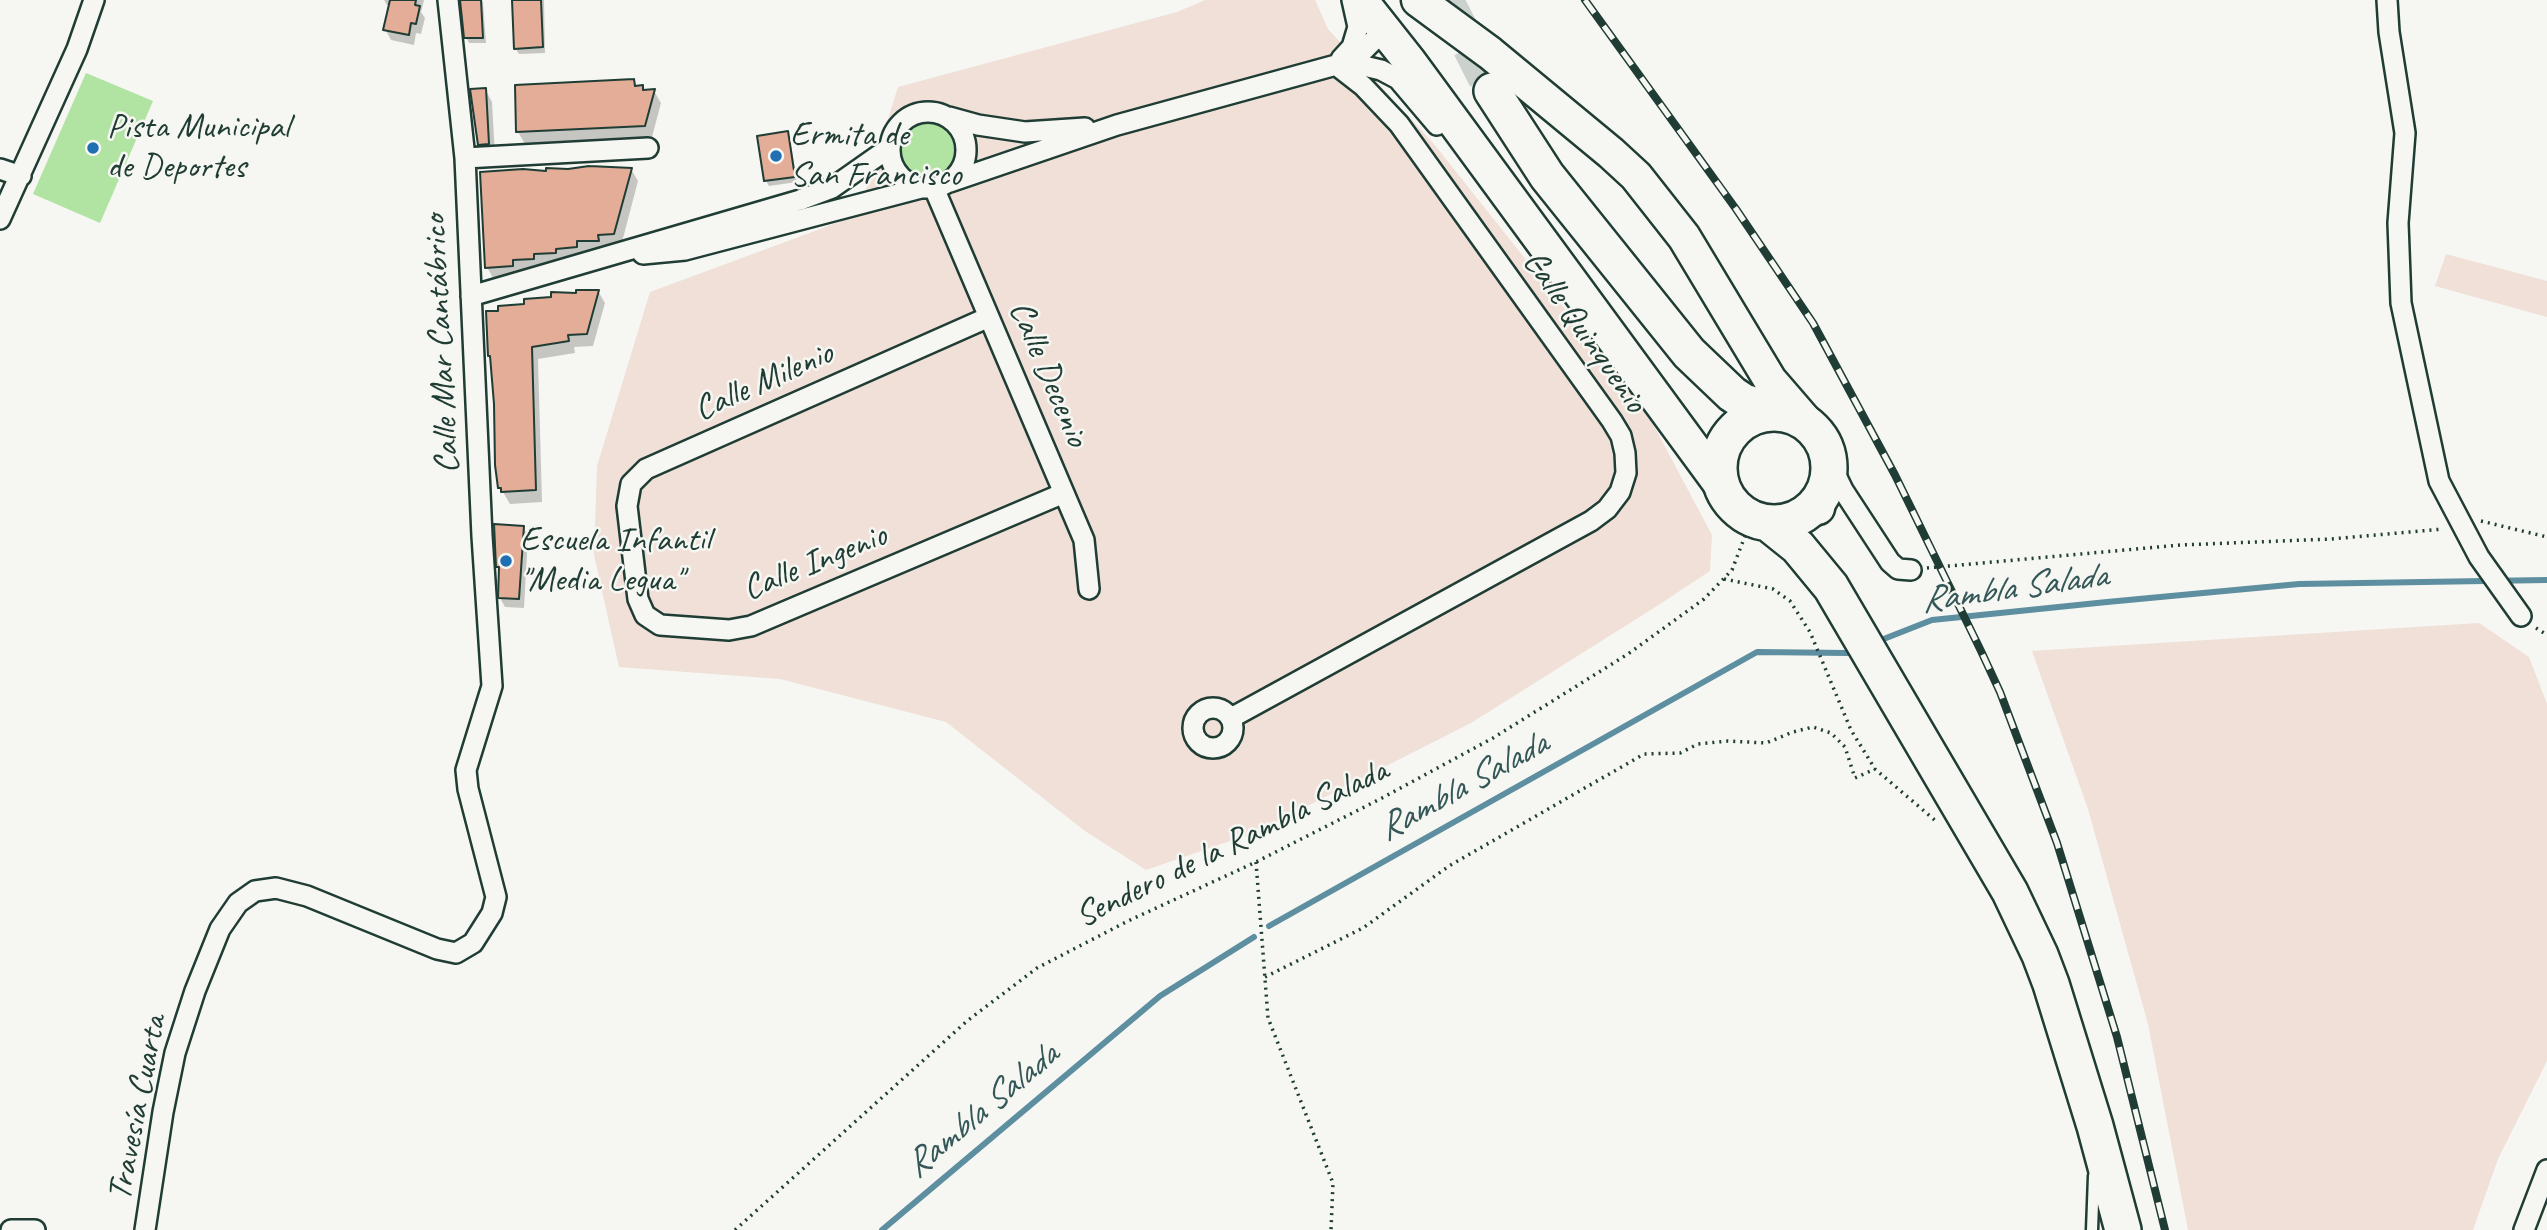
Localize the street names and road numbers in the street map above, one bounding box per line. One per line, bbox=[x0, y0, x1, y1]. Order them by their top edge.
street label: Calle Mar Cantábrico bbox=[414, 213, 470, 475]
street label: Calle Quinquenio bbox=[1513, 243, 1655, 421]
street label: Calle Decenio bbox=[999, 295, 1097, 453]
street label: Calle Milenio bbox=[688, 333, 840, 431]
street label: Calle Ingenio bbox=[737, 515, 893, 611]
street label: Sendero de la Rambla Salada bbox=[1069, 750, 1395, 938]
street label: Travesía Cuarta bbox=[99, 1012, 177, 1204]

